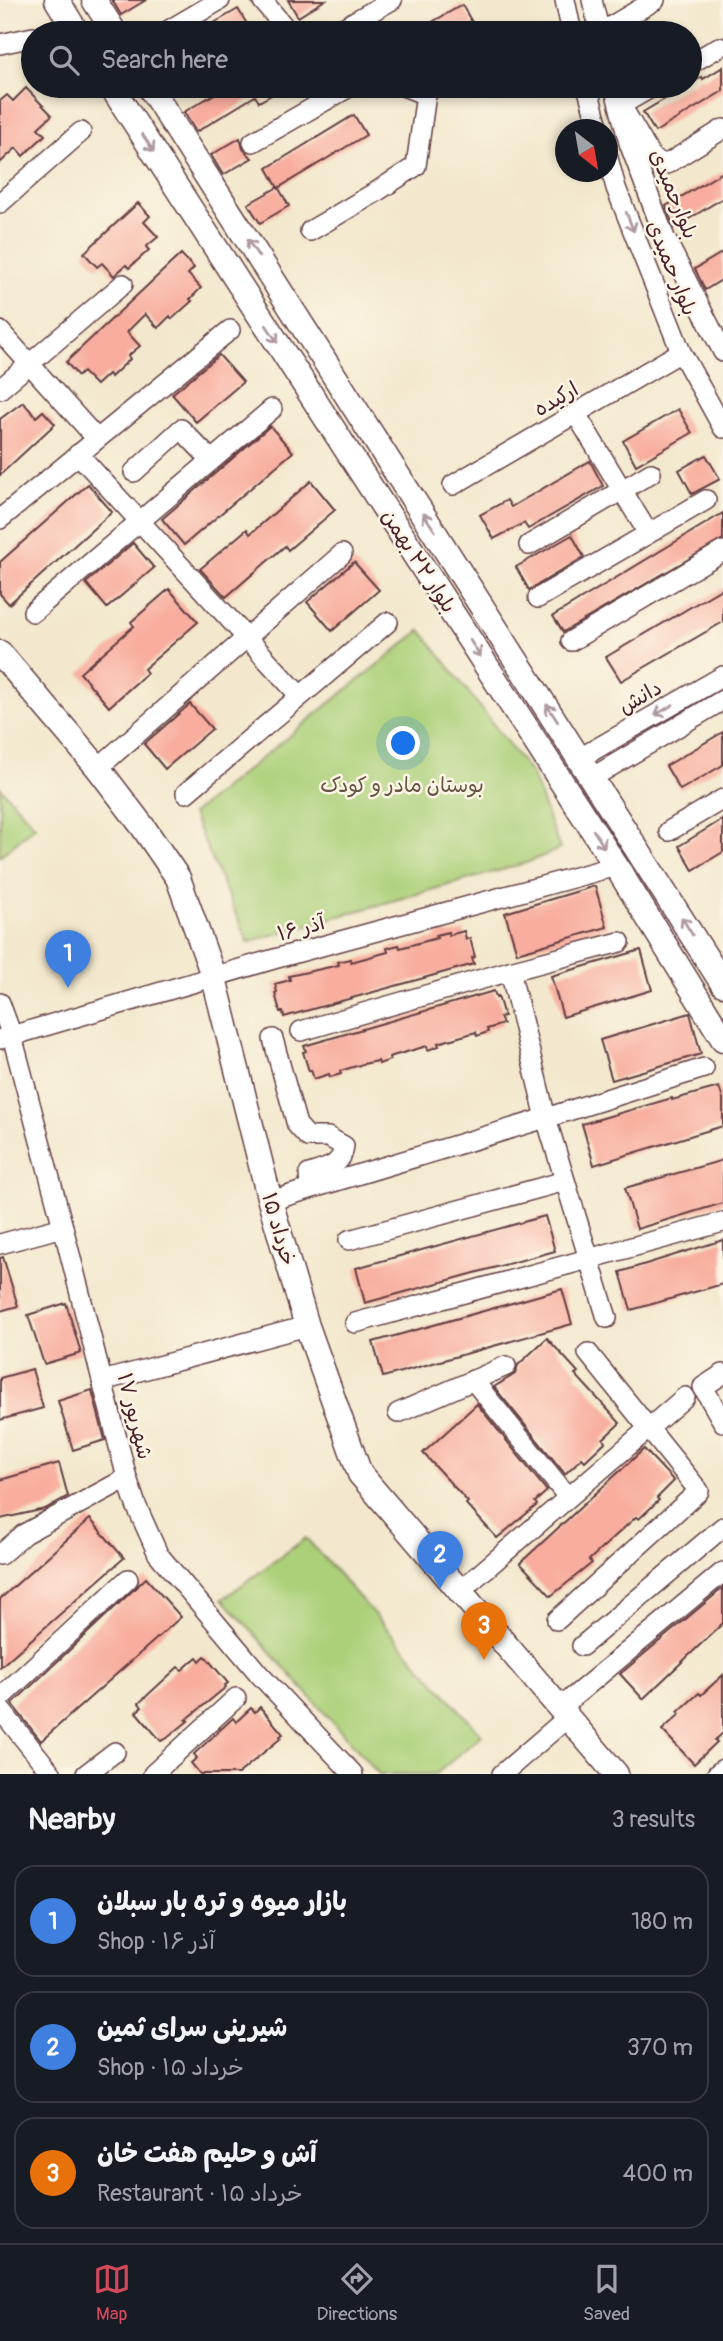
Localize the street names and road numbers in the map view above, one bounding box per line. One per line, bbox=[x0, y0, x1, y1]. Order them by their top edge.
street label: بلوارحمیدی bbox=[643, 145, 704, 243]
street label: بلوار حمیدی bbox=[640, 217, 703, 320]
street label: ارکیده bbox=[529, 376, 583, 423]
street label: بلوار ۲۲ بهمن bbox=[375, 504, 462, 618]
street label: دانش bbox=[614, 674, 667, 721]
street label: ۱۶ آذر bbox=[274, 909, 329, 948]
street label: ۱۵ خرداد bbox=[255, 1189, 302, 1269]
street label: ۱۷ شهریور bbox=[111, 1370, 158, 1462]

